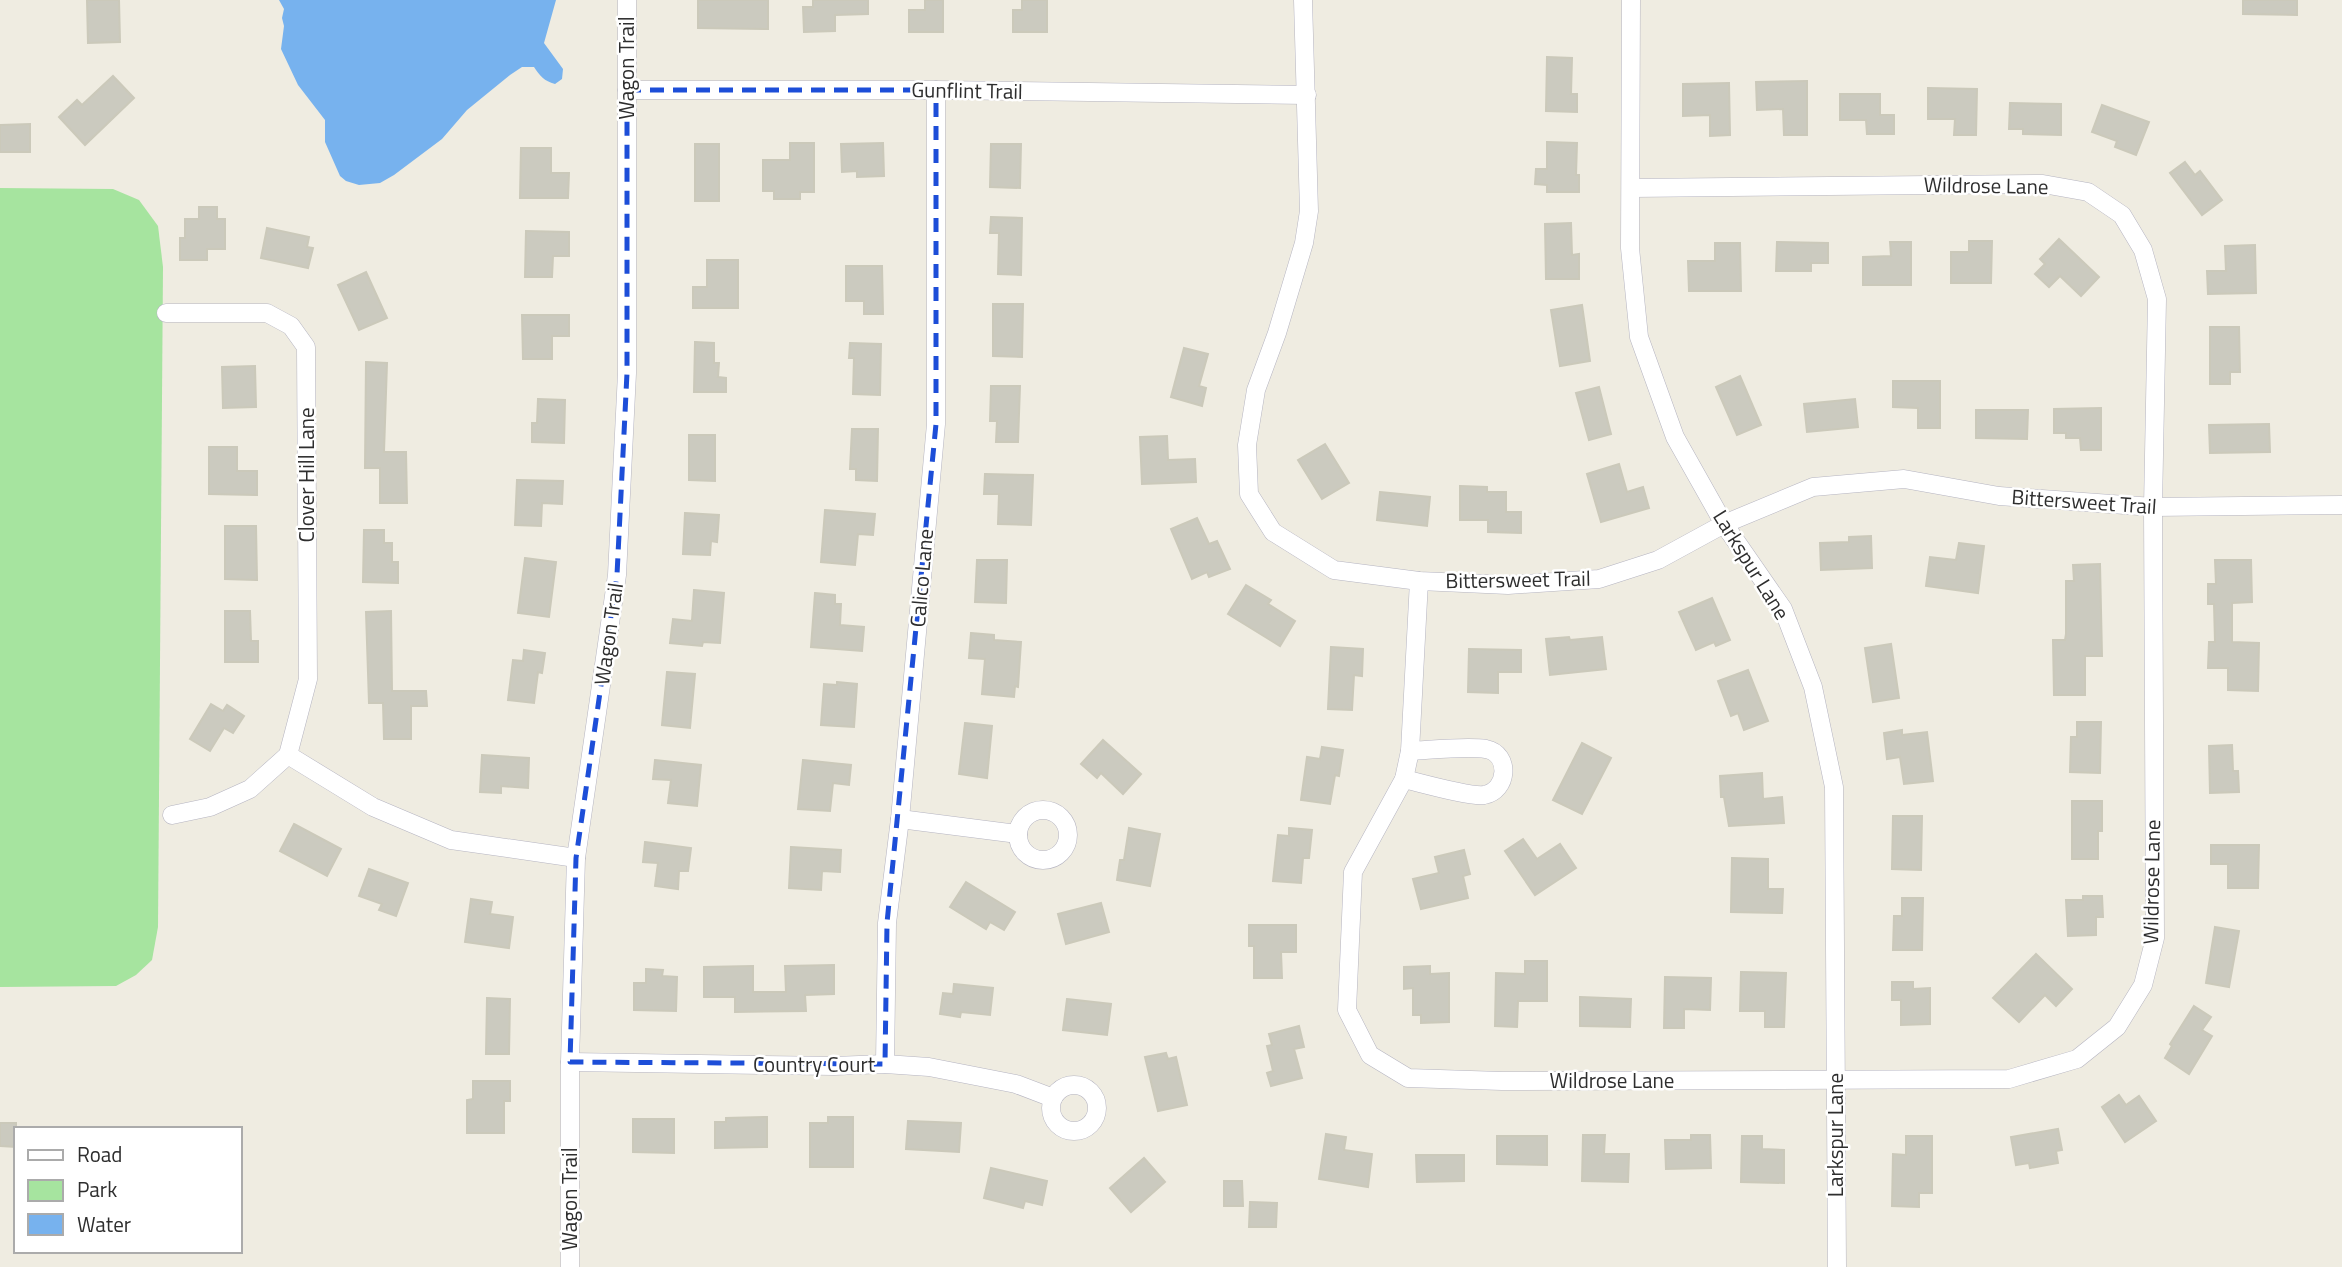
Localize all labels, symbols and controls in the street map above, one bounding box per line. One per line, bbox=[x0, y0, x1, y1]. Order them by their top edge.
street label: Wagon Trail bbox=[610, 16, 642, 120]
street label: Gunflint Trail bbox=[911, 73, 1023, 107]
street label: Wildrose Lane bbox=[1923, 168, 2049, 202]
street label: Clover Hill Lane bbox=[290, 407, 322, 543]
street label: Bittersweet Trail bbox=[2010, 480, 2158, 522]
street label: Larkspur Lane bbox=[1705, 503, 1798, 626]
street label: Calico Lane bbox=[901, 527, 941, 628]
street label: Bittersweet Trail bbox=[1445, 562, 1591, 596]
street label: Wagon Trail bbox=[585, 581, 631, 687]
street label: Wildrose Lane bbox=[2134, 819, 2168, 945]
street label: Country Court bbox=[753, 1048, 876, 1080]
street label: Wildrose Lane bbox=[1550, 1064, 1674, 1096]
street label: Larkspur Lane bbox=[1819, 1073, 1851, 1197]
legend bbox=[14, 1127, 242, 1253]
text: Road bbox=[77, 1138, 122, 1170]
street label: Wagon Trail bbox=[553, 1147, 585, 1251]
text: Park bbox=[77, 1173, 117, 1205]
text: Water bbox=[77, 1208, 131, 1240]

